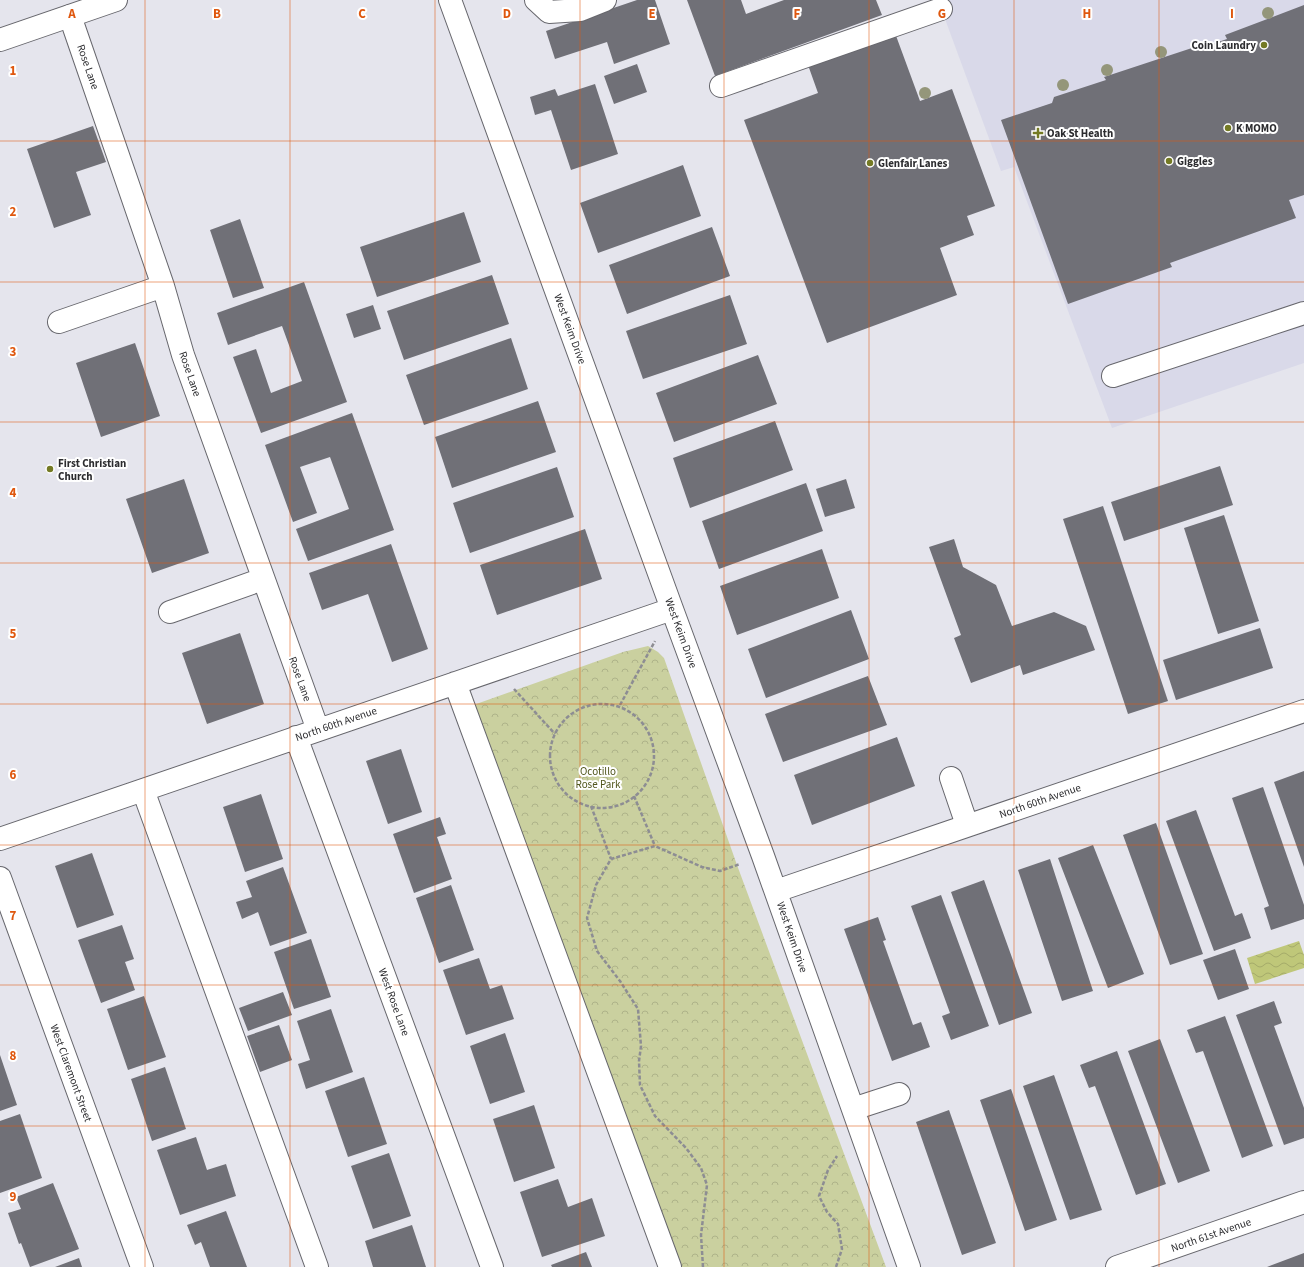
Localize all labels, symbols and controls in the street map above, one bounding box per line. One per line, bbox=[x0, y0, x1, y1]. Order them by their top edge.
text: A bbox=[67, 5, 76, 23]
text: B bbox=[213, 5, 221, 23]
text: C bbox=[358, 5, 366, 23]
text: D bbox=[503, 5, 511, 23]
text: E bbox=[648, 5, 656, 23]
text: F bbox=[794, 5, 801, 23]
text: G bbox=[938, 5, 946, 23]
text: H bbox=[1083, 5, 1091, 23]
text: I bbox=[1230, 5, 1234, 23]
place label: Coin Laundry bbox=[1191, 38, 1256, 53]
marker: Coin Laundry bbox=[1259, 40, 1269, 50]
street label: Rose Lane bbox=[73, 42, 103, 92]
text: 1 bbox=[10, 62, 17, 80]
place label: K MOMO bbox=[1236, 121, 1277, 136]
marker: K MOMO bbox=[1223, 123, 1233, 133]
place label: Oak St Health bbox=[1047, 126, 1113, 141]
marker: Oak St Health bbox=[1032, 127, 1044, 139]
place label: Giggles bbox=[1177, 154, 1213, 169]
place label: Glenfair Lanes bbox=[878, 156, 948, 171]
marker: Giggles bbox=[1164, 156, 1174, 166]
marker: Glenfair Lanes bbox=[865, 158, 875, 168]
text: 2 bbox=[10, 203, 17, 221]
street label: West Keim Drive bbox=[550, 292, 590, 367]
text: 3 bbox=[10, 343, 17, 361]
street label: Rose Lane bbox=[175, 349, 205, 399]
place label: First Christian Church bbox=[58, 456, 126, 484]
marker: First Christian Church bbox=[45, 464, 55, 474]
text: 4 bbox=[10, 484, 17, 502]
street label: West Keim Drive bbox=[661, 596, 701, 671]
text: 5 bbox=[10, 625, 17, 643]
street label: Rose Lane bbox=[285, 654, 315, 704]
street label: North 60th Avenue bbox=[293, 703, 379, 745]
park label: Ocotillo Rose Park bbox=[576, 764, 621, 792]
text: 6 bbox=[10, 766, 17, 784]
street label: North 60th Avenue bbox=[997, 780, 1083, 822]
street label: West Keim Drive bbox=[773, 900, 811, 975]
text: 7 bbox=[10, 907, 17, 925]
street label: West Rose Lane bbox=[375, 966, 413, 1038]
street label: West Claremont Street bbox=[46, 1022, 96, 1124]
text: 8 bbox=[10, 1047, 17, 1065]
text: 9 bbox=[10, 1188, 17, 1206]
street label: North 61st Avenue bbox=[1169, 1214, 1254, 1256]

